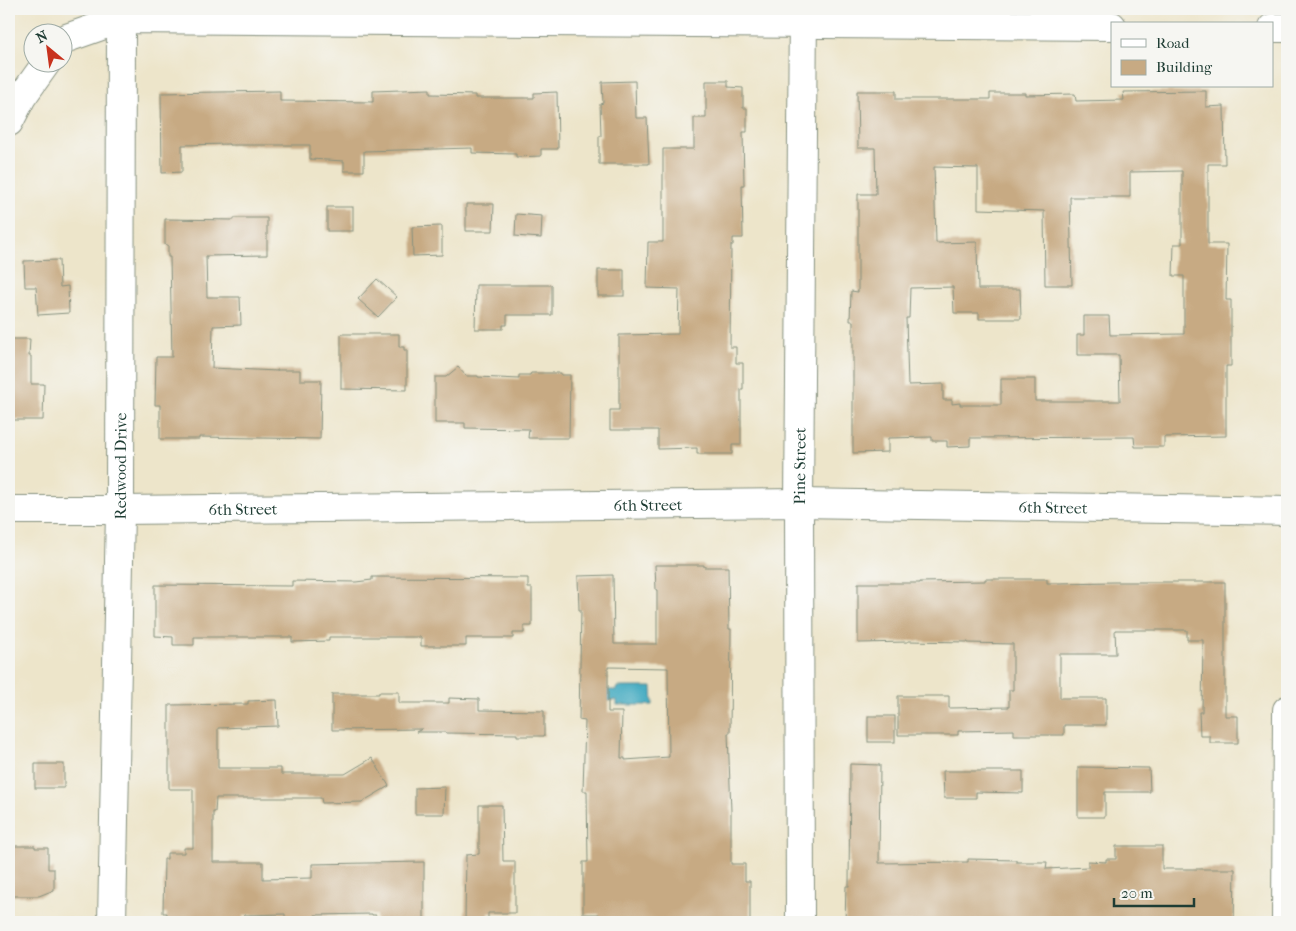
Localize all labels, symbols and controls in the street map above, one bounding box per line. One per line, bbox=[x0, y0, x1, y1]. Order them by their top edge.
north arrow bbox=[22, 22, 72, 72]
legend bbox=[1111, 22, 1274, 88]
text: N bbox=[33, 27, 51, 47]
text: Road bbox=[1156, 34, 1190, 52]
text: Building bbox=[1156, 58, 1213, 76]
street label: Redwood Drive bbox=[111, 412, 130, 520]
street label: Pine Street bbox=[790, 427, 810, 505]
street label: 6th Street bbox=[613, 495, 683, 515]
street label: 6th Street bbox=[1018, 498, 1088, 518]
street label: 6th Street bbox=[208, 499, 278, 519]
scale bar bbox=[1114, 876, 1194, 908]
text: 20 m bbox=[1121, 884, 1153, 902]

